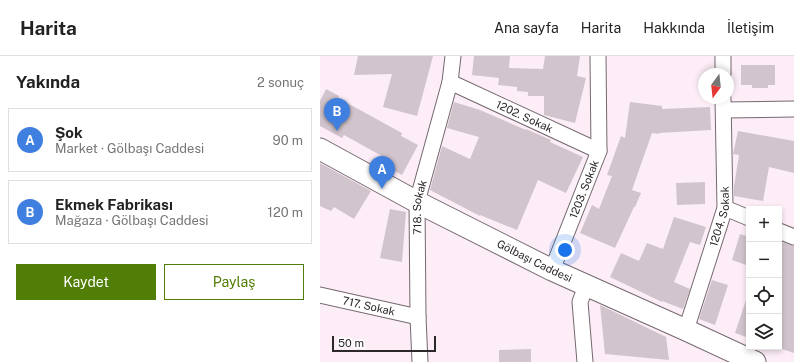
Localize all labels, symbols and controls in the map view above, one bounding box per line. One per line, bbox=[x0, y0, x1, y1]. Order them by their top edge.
text: Harita bbox=[20, 17, 77, 39]
text: Ana sayfa bbox=[494, 20, 559, 36]
text: Harita bbox=[581, 20, 621, 36]
text: Hakkında bbox=[643, 20, 705, 36]
text: İletişim bbox=[727, 20, 774, 36]
north arrow bbox=[698, 68, 734, 104]
text: Yakında bbox=[16, 72, 80, 92]
text: 2 sonuç bbox=[257, 75, 304, 90]
pin: B bbox=[324, 98, 350, 131]
street label: 1202. Sokak bbox=[494, 98, 555, 135]
text: Şok bbox=[55, 124, 83, 141]
text: A bbox=[25, 133, 35, 148]
text: 90 m bbox=[273, 133, 303, 148]
text: Market · Gölbaşı Caddesi bbox=[55, 141, 204, 156]
pin: A bbox=[369, 156, 395, 189]
street label: 1203. Sokak bbox=[567, 158, 601, 220]
street label: 718. Sokak bbox=[411, 179, 429, 235]
street label: 1204. Sokak bbox=[707, 186, 731, 248]
text: Ekmek Fabrikası bbox=[55, 196, 173, 213]
text: B bbox=[26, 205, 34, 220]
text: 120 m bbox=[268, 205, 303, 220]
map controls bbox=[746, 206, 782, 350]
button: + bbox=[746, 206, 782, 242]
text: Mağaza · Gölbaşı Caddesi bbox=[55, 213, 208, 228]
street label: Gölbaşı Caddesi bbox=[495, 237, 574, 284]
your location bbox=[555, 240, 575, 260]
button: − bbox=[746, 242, 782, 278]
button: Kaydet bbox=[16, 264, 156, 300]
button: Paylaş bbox=[164, 264, 304, 300]
button: locate bbox=[746, 278, 782, 314]
street label: 717. Sokak bbox=[341, 294, 396, 318]
button: layers bbox=[746, 314, 782, 350]
scale bar bbox=[332, 334, 436, 353]
text: 50 m bbox=[338, 337, 364, 349]

